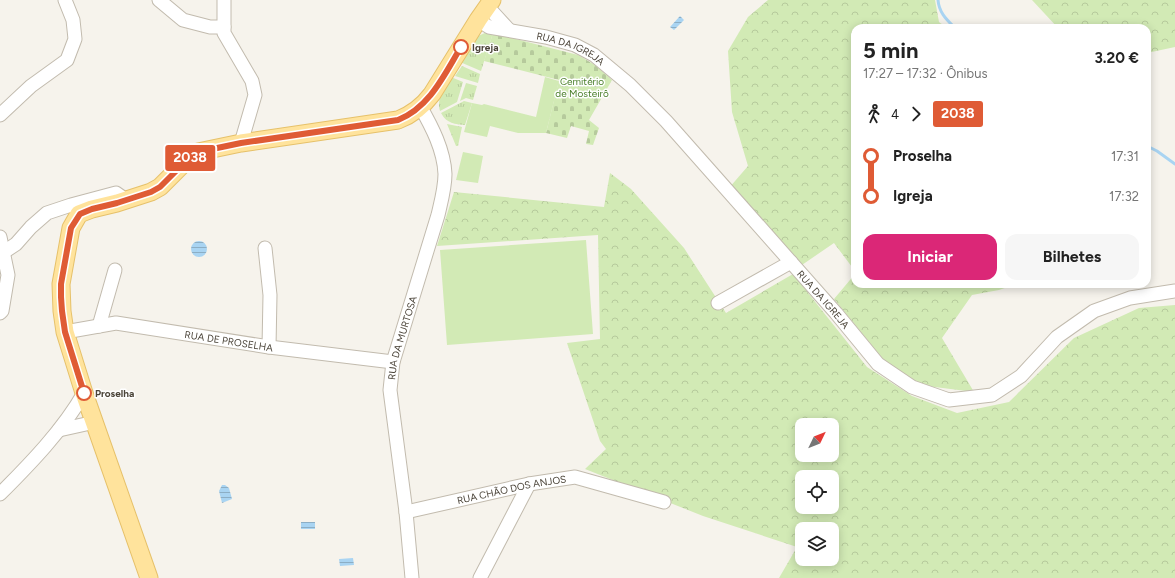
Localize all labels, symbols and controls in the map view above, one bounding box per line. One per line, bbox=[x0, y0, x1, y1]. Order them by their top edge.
street label: RUA DA IGREJA bbox=[535, 29, 607, 68]
text: 5 min bbox=[863, 37, 918, 64]
marker: Igreja bbox=[453, 39, 469, 55]
place label: Igreja bbox=[472, 41, 498, 54]
text: 3.20 € bbox=[1095, 49, 1139, 67]
text: 17:27 – 17:32 · Ônibus bbox=[863, 66, 987, 81]
park label: Cemitério de Mosteirô bbox=[555, 75, 609, 100]
icon: walk bbox=[863, 103, 885, 125]
icon: forward bbox=[905, 103, 927, 125]
text: 2038 bbox=[941, 105, 975, 122]
text: 4 bbox=[891, 107, 899, 122]
line badge: 2038 bbox=[162, 145, 218, 171]
text: Proselha bbox=[893, 147, 952, 165]
text: 2038 bbox=[173, 149, 207, 166]
text: 17:31 bbox=[1111, 149, 1139, 164]
text: Igreja bbox=[893, 187, 933, 205]
text: 17:32 bbox=[1109, 189, 1139, 204]
button: Iniciar bbox=[863, 234, 997, 280]
button: Bilhetes bbox=[1005, 234, 1139, 280]
street label: RUA DA IGREJA bbox=[794, 268, 852, 331]
street label: RUA DA MURTOSA bbox=[385, 294, 420, 381]
street label: RUA DE PROSELHA bbox=[184, 328, 274, 354]
marker: Proselha bbox=[76, 385, 92, 401]
place label: Proselha bbox=[95, 387, 134, 400]
north arrow bbox=[795, 418, 839, 462]
map controls bbox=[795, 418, 839, 566]
button: locate bbox=[795, 470, 839, 514]
street label: RUA CHÃO DOS ANJOS bbox=[456, 472, 567, 507]
button: layers bbox=[795, 522, 839, 566]

